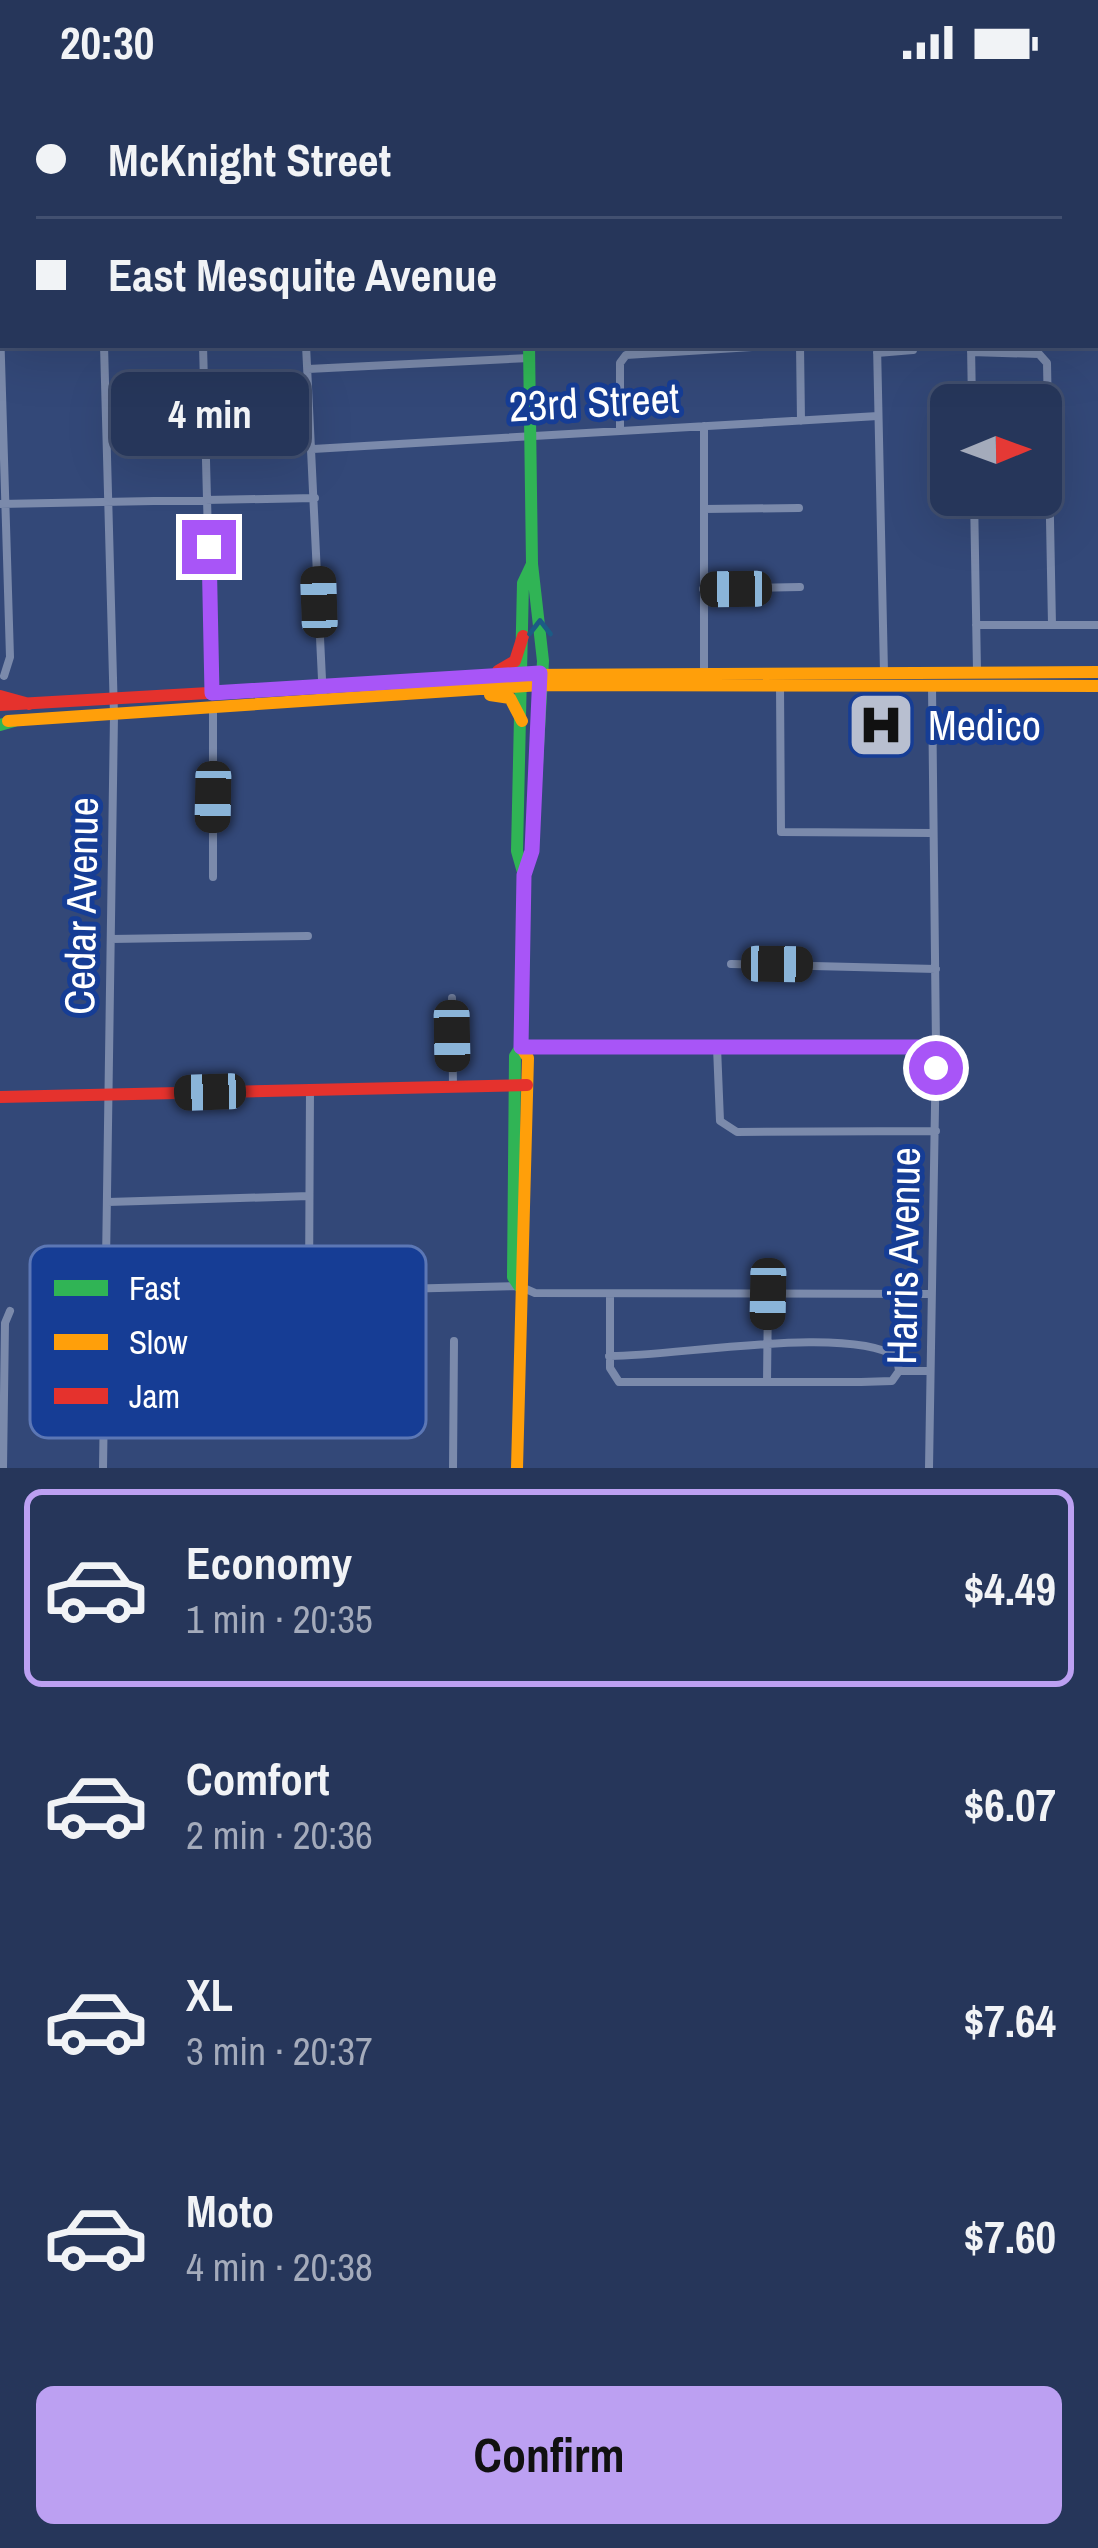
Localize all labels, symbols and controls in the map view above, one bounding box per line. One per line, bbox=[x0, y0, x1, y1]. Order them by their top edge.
text: 20:30 bbox=[60, 12, 154, 73]
text: McKnight Street bbox=[108, 129, 391, 190]
text: East Mesquite Avenue bbox=[108, 244, 497, 305]
street label: 23rd Street bbox=[507, 370, 681, 434]
callout: 4 min bbox=[110, 373, 308, 457]
north arrow bbox=[930, 384, 1062, 516]
map controls bbox=[930, 384, 1062, 516]
text: 4 min bbox=[168, 388, 252, 440]
route end bbox=[182, 520, 236, 574]
car bbox=[300, 565, 338, 639]
car bbox=[700, 570, 772, 608]
one-way arrow bbox=[527, 618, 553, 636]
hospital icon: Medico bbox=[846, 690, 916, 760]
place label: Medico bbox=[928, 697, 1041, 753]
car bbox=[194, 761, 232, 833]
street label: Cedar Avenue bbox=[51, 797, 111, 1015]
car bbox=[741, 945, 813, 983]
car bbox=[433, 1000, 471, 1072]
route start bbox=[909, 1041, 963, 1095]
car bbox=[173, 1073, 247, 1111]
street label: Harris Avenue bbox=[873, 1147, 933, 1365]
legend bbox=[30, 1246, 426, 1438]
car bbox=[749, 1258, 787, 1330]
text: Fast bbox=[129, 1266, 180, 1310]
text: Slow bbox=[129, 1320, 188, 1364]
text: Jam bbox=[129, 1374, 180, 1418]
text: Economy bbox=[186, 1532, 352, 1593]
icon: car bbox=[42, 1534, 150, 1642]
text: $4.49 bbox=[964, 1558, 1056, 1619]
text: 1 min · 20:35 bbox=[186, 1593, 373, 1645]
text: Comfort bbox=[186, 1748, 329, 1809]
icon: car bbox=[42, 1750, 150, 1858]
text: $6.07 bbox=[964, 1774, 1056, 1835]
text: 2 min · 20:36 bbox=[186, 1809, 373, 1861]
text: XL bbox=[186, 1964, 233, 2025]
icon: car bbox=[42, 1966, 150, 2074]
text: $7.64 bbox=[964, 1990, 1056, 2051]
text: 3 min · 20:37 bbox=[186, 2025, 373, 2077]
text: Moto bbox=[186, 2180, 274, 2241]
icon: car bbox=[42, 2182, 150, 2290]
text: $7.60 bbox=[964, 2206, 1056, 2267]
text: 4 min · 20:38 bbox=[186, 2241, 373, 2293]
button: Confirm bbox=[36, 2386, 1062, 2524]

